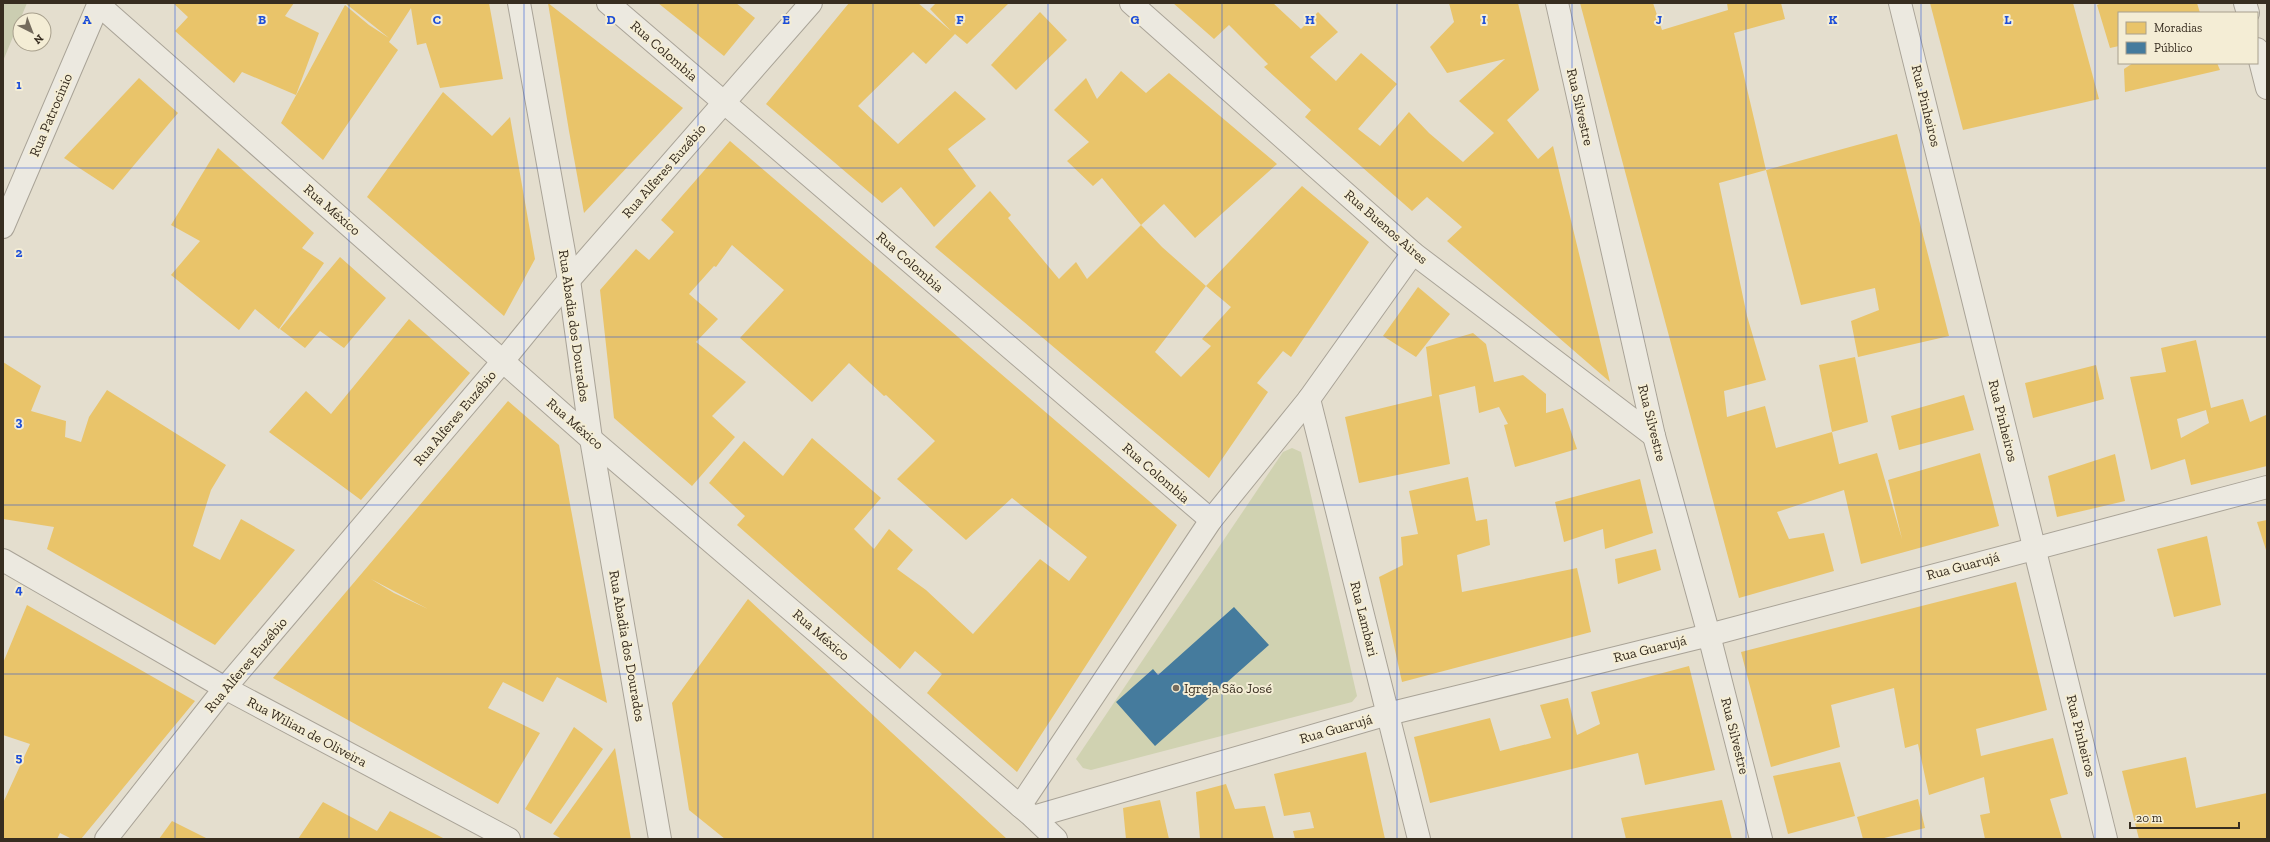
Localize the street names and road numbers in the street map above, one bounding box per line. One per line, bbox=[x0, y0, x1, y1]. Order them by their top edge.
street label: Rua Colombia bbox=[627, 17, 701, 85]
street label: Rua Pinheiros bbox=[1908, 63, 1944, 149]
street label: Rua Silvestre bbox=[1563, 67, 1597, 148]
street label: Rua Patrocinio bbox=[26, 71, 76, 159]
street label: Rua Alferes Euzébio bbox=[618, 120, 710, 222]
street label: Rua México bbox=[300, 181, 364, 239]
street label: Rua Buenos Aires bbox=[1341, 186, 1431, 268]
street label: Rua Colombia bbox=[873, 228, 947, 296]
street label: Rua Abadia dos Dourados bbox=[555, 249, 593, 403]
street label: Rua Alferes Euzébio bbox=[410, 367, 500, 469]
street label: Rua Pinheiros bbox=[1985, 378, 2021, 464]
street label: Rua Silvestre bbox=[1634, 383, 1670, 464]
street label: Rua México bbox=[543, 395, 607, 453]
street label: Rua Colombia bbox=[1119, 439, 1193, 507]
street label: Rua Guarujá bbox=[1925, 548, 2002, 584]
street label: Rua Abadia dos Dourados bbox=[605, 569, 649, 723]
street label: Rua Lambari bbox=[1346, 580, 1382, 658]
street label: Rua México bbox=[789, 606, 853, 664]
street label: Rua Alferes Euzébio bbox=[201, 614, 291, 716]
street label: Rua Guarujá bbox=[1612, 632, 1689, 666]
street label: Rua Wilian de Oliveira bbox=[244, 693, 370, 771]
street label: Rua Pinheiros bbox=[2063, 693, 2099, 779]
street label: Rua Silvestre bbox=[1717, 696, 1753, 777]
street label: Rua Guarujá bbox=[1298, 710, 1374, 747]

